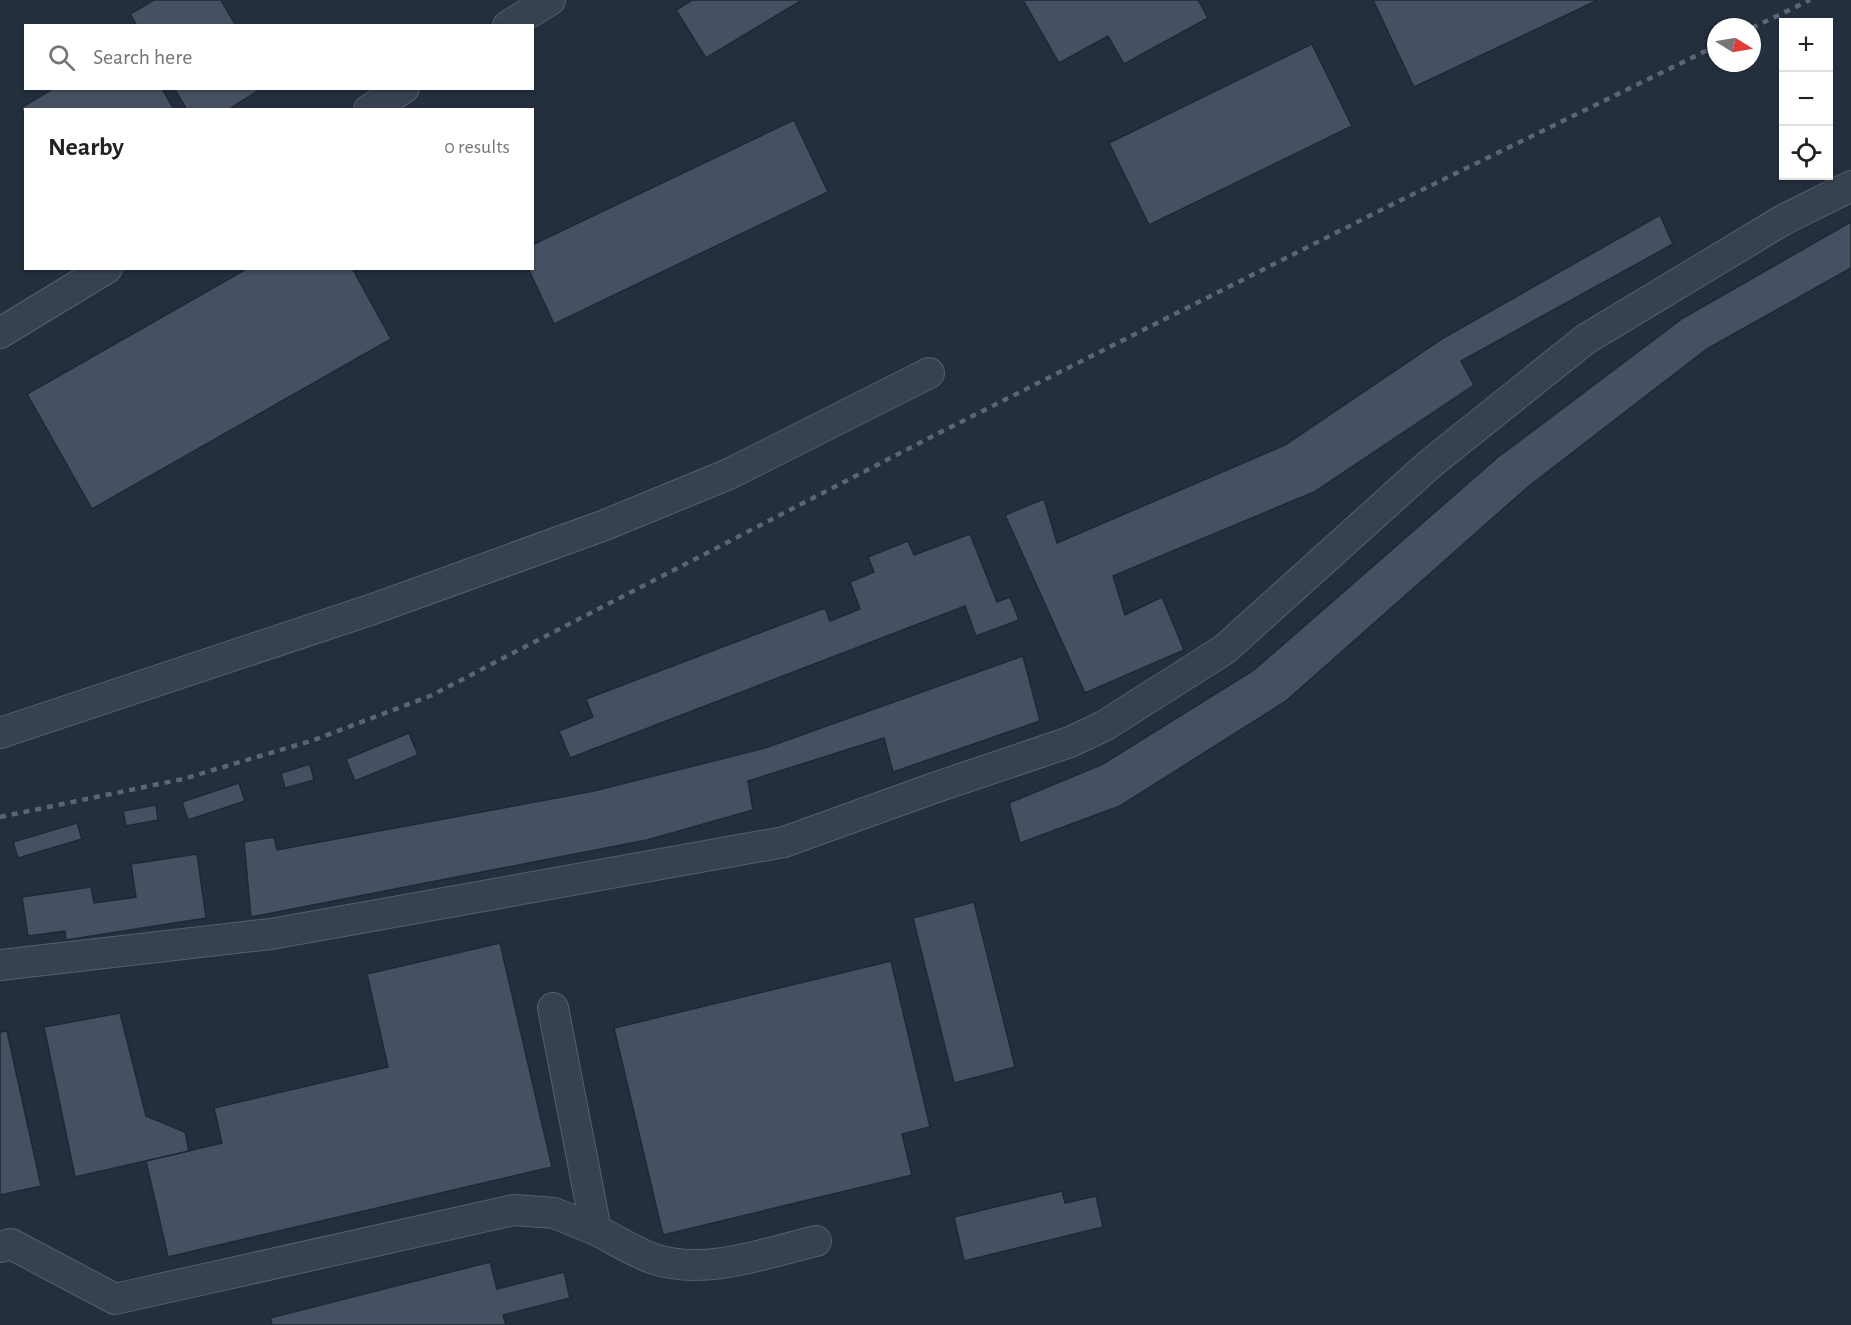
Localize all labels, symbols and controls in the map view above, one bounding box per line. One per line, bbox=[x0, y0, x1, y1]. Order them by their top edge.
north arrow bbox=[1707, 18, 1761, 72]
map controls bbox=[1779, 18, 1833, 180]
button: + bbox=[1779, 18, 1833, 72]
search box bbox=[24, 24, 534, 90]
icon: search bbox=[45, 41, 78, 74]
text: Search here bbox=[93, 46, 192, 68]
button: − bbox=[1779, 72, 1833, 126]
button: locate bbox=[1779, 126, 1833, 180]
text: Nearby bbox=[48, 134, 124, 160]
text: 0 results bbox=[444, 137, 510, 157]

